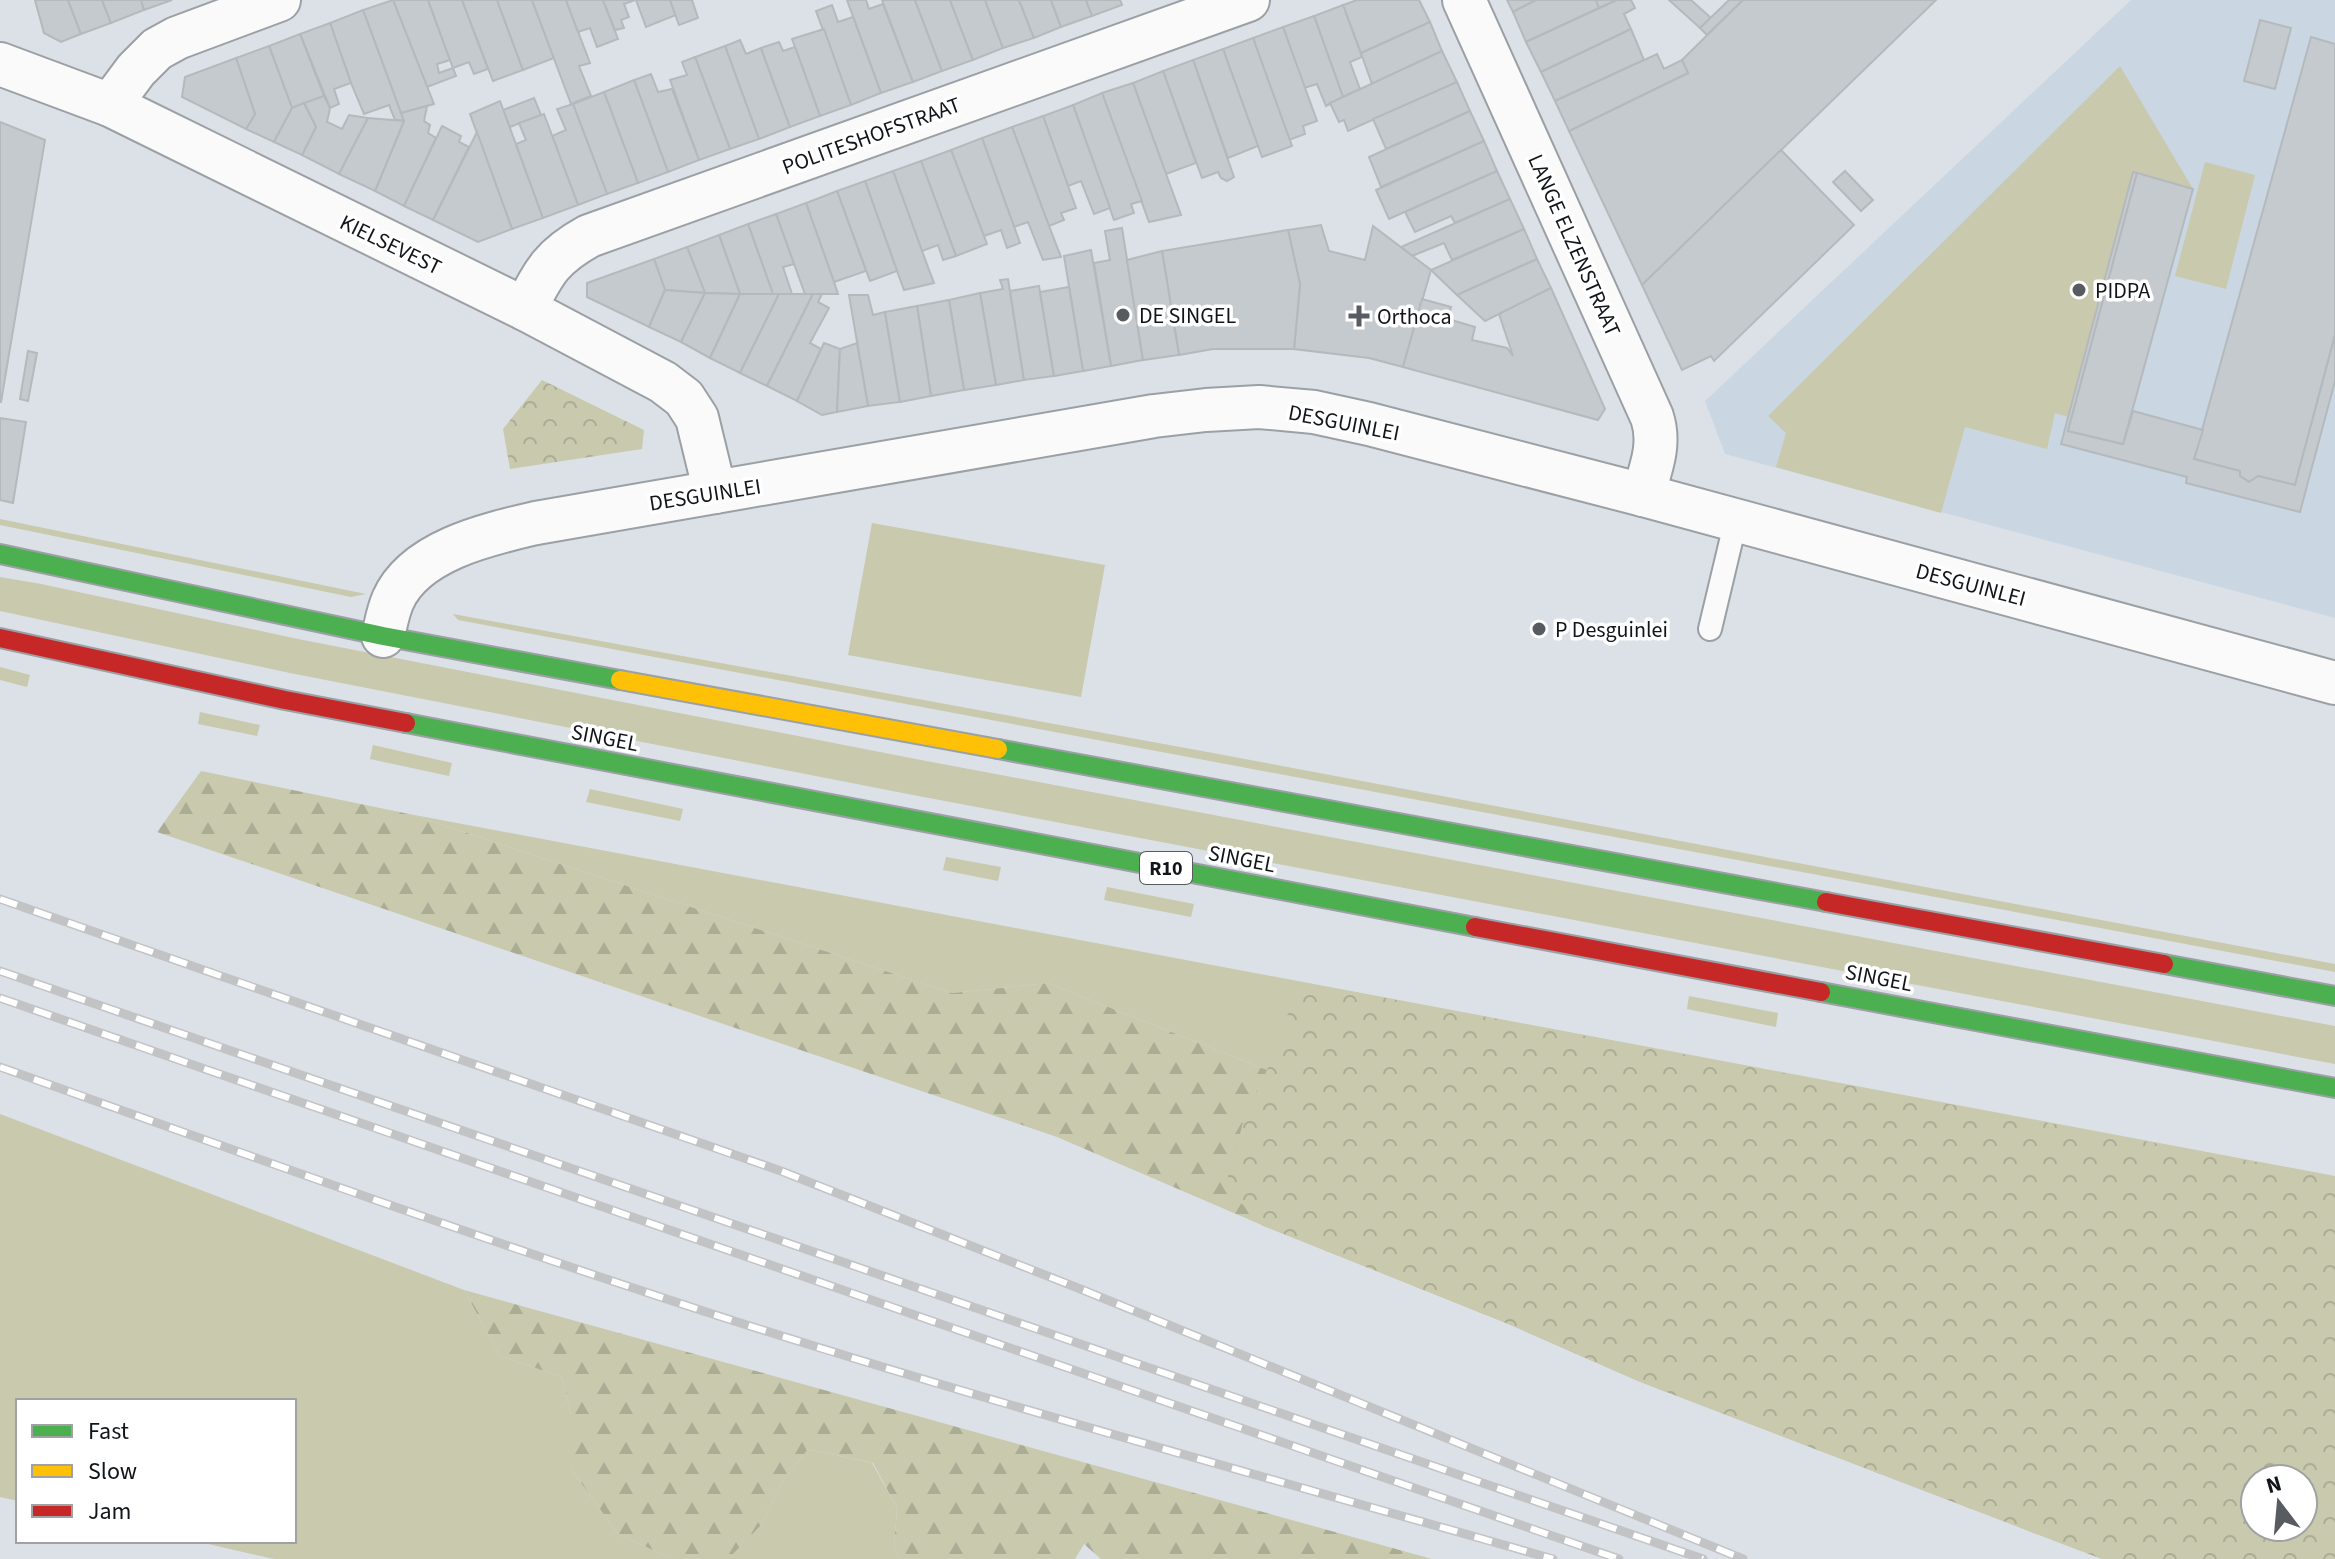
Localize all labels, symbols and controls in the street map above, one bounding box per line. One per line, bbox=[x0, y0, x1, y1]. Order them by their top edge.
street label: POLITESHOFSTRAAT bbox=[778, 89, 965, 183]
street label: LANGE ELZENSTRAAT bbox=[1520, 149, 1629, 342]
street label: KIELSEVEST bbox=[334, 206, 447, 283]
place label: PIDPA bbox=[2095, 275, 2150, 307]
marker: PIDPA bbox=[2070, 281, 2088, 299]
place label: DE SINGEL bbox=[1139, 300, 1236, 332]
place label: Orthoca bbox=[1377, 301, 1451, 333]
marker: Orthoca bbox=[1348, 305, 1370, 327]
marker: DE SINGEL bbox=[1114, 306, 1132, 324]
street label: DESGUINLEI bbox=[1285, 397, 1402, 449]
street label: DESGUINLEI bbox=[647, 470, 763, 520]
street label: DESGUINLEI bbox=[1912, 555, 2029, 615]
place label: P Desguinlei bbox=[1555, 614, 1668, 646]
marker: P Desguinlei bbox=[1530, 620, 1548, 638]
street label: SINGEL bbox=[569, 716, 641, 760]
street label: SINGEL bbox=[1206, 837, 1278, 881]
road number: R10 bbox=[1140, 852, 1192, 884]
street label: SINGEL bbox=[1843, 956, 1915, 1000]
legend bbox=[16, 1399, 296, 1543]
text: Fast bbox=[88, 1414, 129, 1449]
text: Slow bbox=[88, 1454, 137, 1489]
north arrow bbox=[2239, 1463, 2319, 1543]
text: N bbox=[2262, 1467, 2285, 1502]
text: Jam bbox=[88, 1494, 132, 1529]

